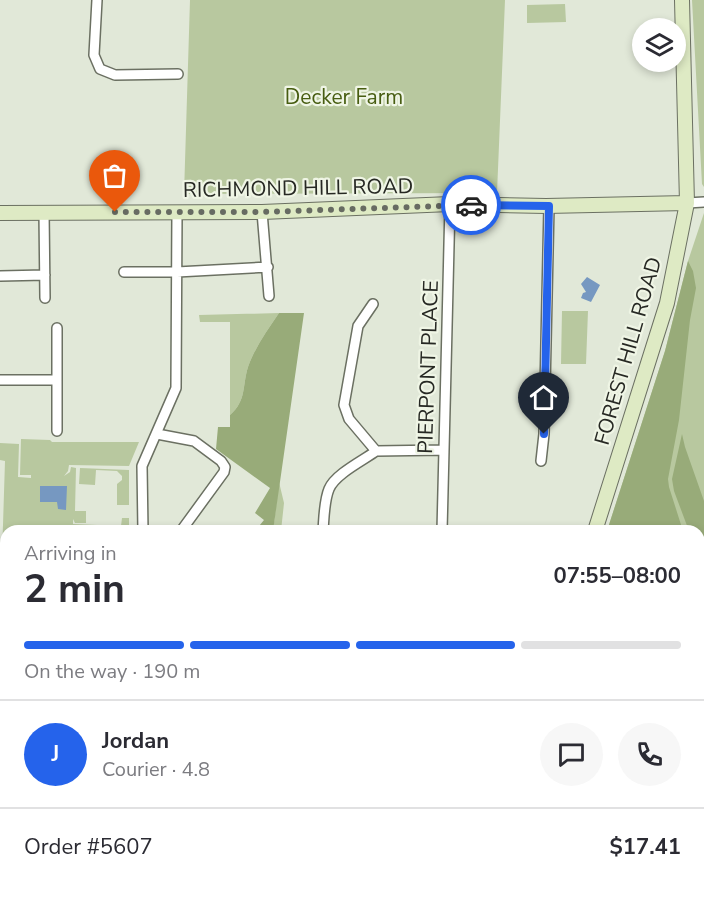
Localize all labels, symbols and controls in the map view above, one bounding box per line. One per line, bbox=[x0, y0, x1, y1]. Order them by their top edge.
map controls bbox=[632, 18, 686, 72]
button: layers bbox=[632, 18, 686, 72]
park label: Decker Farm bbox=[285, 83, 403, 111]
pin bbox=[89, 150, 140, 212]
icon: bag bbox=[98, 159, 131, 192]
street label: RICHMOND HILL ROAD bbox=[183, 172, 413, 204]
courier bbox=[441, 175, 501, 235]
icon: car bbox=[455, 189, 488, 222]
street label: FOREST HILL ROAD bbox=[588, 254, 668, 448]
street label: PIERPONT PLACE bbox=[411, 280, 445, 454]
pin bbox=[518, 372, 569, 434]
icon: home bbox=[527, 381, 560, 414]
text: Arriving in bbox=[24, 540, 117, 567]
text: 07:55–08:00 bbox=[553, 561, 681, 591]
text: 2 min bbox=[24, 563, 125, 616]
text: On the way · 190 m bbox=[24, 658, 200, 685]
button: chat bbox=[540, 723, 603, 786]
button: phone bbox=[618, 723, 681, 786]
text: Jordan bbox=[102, 726, 169, 756]
text: J bbox=[52, 739, 59, 769]
text: Courier · 4.8 bbox=[102, 756, 210, 783]
text: Order #5607 bbox=[24, 832, 153, 862]
text: $17.41 bbox=[610, 832, 681, 862]

